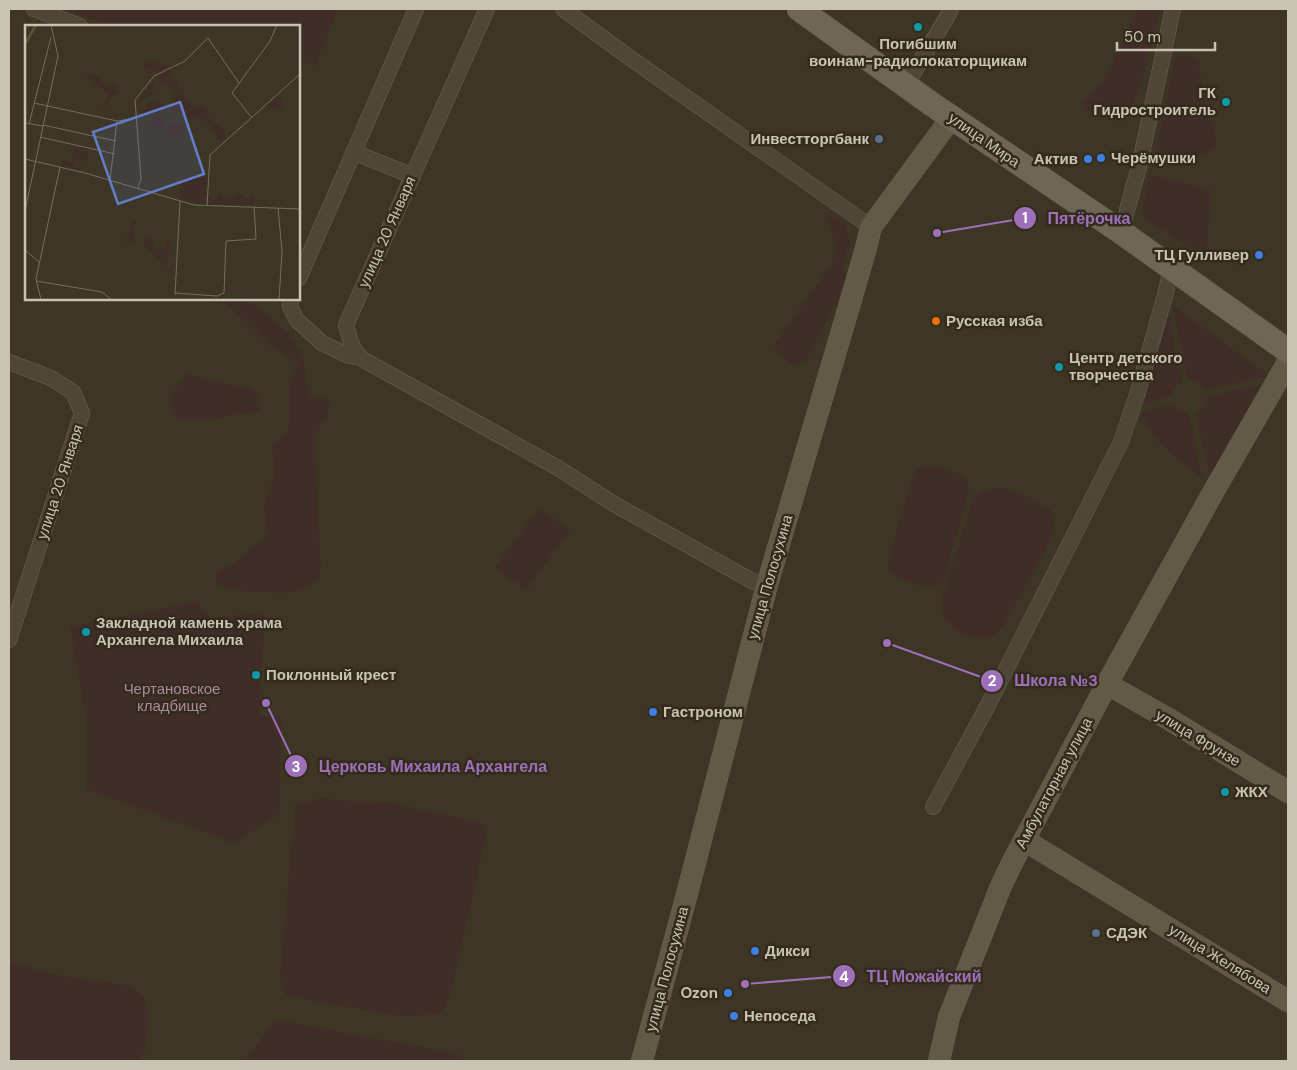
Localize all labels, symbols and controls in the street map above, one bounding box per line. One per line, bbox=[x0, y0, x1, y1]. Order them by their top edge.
scale bar bbox=[1117, 20, 1214, 52]
marker: Погибшим воинам-радиолокаторщикам bbox=[912, 21, 924, 33]
inset map bbox=[25, 25, 300, 300]
text: 50 m bbox=[1124, 27, 1161, 47]
place label: Погибшим воинам-радиолокаторщикам bbox=[809, 34, 1027, 71]
place label: ГК Гидростроитель bbox=[1093, 83, 1217, 120]
marker: ГК Гидростроитель bbox=[1220, 96, 1232, 108]
street label: улица Мира bbox=[944, 108, 1024, 172]
place label: Инвестторгбанк bbox=[750, 129, 869, 149]
marker: Инвестторгбанк bbox=[873, 133, 885, 145]
place label: Черёмушки bbox=[1111, 148, 1196, 168]
place label: Актив bbox=[1034, 149, 1078, 169]
marker: Черёмушки bbox=[1095, 152, 1107, 164]
marker: Актив bbox=[1082, 153, 1094, 165]
street label: улица 20 Января bbox=[354, 173, 420, 291]
callout: Пятёрочка bbox=[1012, 203, 1140, 234]
text: 1 bbox=[1022, 208, 1028, 228]
text: Пятёрочка bbox=[1048, 208, 1131, 229]
place label: ТЦ Гулливер bbox=[1154, 245, 1249, 265]
marker: ТЦ Гулливер bbox=[1253, 249, 1265, 261]
place label: Русская изба bbox=[946, 311, 1043, 331]
marker: Русская изба bbox=[930, 315, 942, 327]
place label: Центр детского творчества bbox=[1069, 348, 1182, 385]
marker: Центр детского творчества bbox=[1053, 361, 1065, 373]
street label: улица 20 Января bbox=[32, 422, 88, 542]
street label: улица Полосухина bbox=[743, 512, 798, 642]
place label: Закладной камень храма Архангела Михаила bbox=[96, 613, 283, 650]
marker: Закладной камень храма Архангела Михаила bbox=[80, 626, 92, 638]
place label: Поклонный крест bbox=[266, 665, 396, 685]
callout: Школа №3 bbox=[979, 665, 1108, 696]
marker: Поклонный крест bbox=[250, 669, 262, 681]
text: Школа №3 bbox=[1014, 670, 1098, 691]
text: 2 bbox=[988, 671, 997, 691]
park label: Чертановское кладбище bbox=[124, 679, 220, 716]
place label: Гастроном bbox=[663, 702, 743, 722]
street label: улица Фрунзе bbox=[1152, 705, 1244, 771]
marker: Гастроном bbox=[647, 706, 659, 718]
street label: Амбулаторная улица bbox=[1011, 713, 1097, 852]
callout: Церковь Михаила Архангела bbox=[284, 751, 557, 782]
text: Церковь Михаила Архангела bbox=[319, 756, 547, 777]
text: 3 bbox=[291, 757, 301, 777]
place label: ЖКХ bbox=[1234, 782, 1268, 802]
marker: ЖКХ bbox=[1219, 786, 1231, 798]
street label: улица Полосухина bbox=[641, 904, 693, 1034]
street label: улица Желябова bbox=[1165, 920, 1275, 999]
place label: СДЭК bbox=[1106, 923, 1148, 943]
marker: СДЭК bbox=[1090, 927, 1102, 939]
place label: Дикси bbox=[765, 941, 810, 961]
marker: Дикси bbox=[749, 945, 761, 957]
callout: ТЦ Можайский bbox=[831, 961, 991, 992]
text: ТЦ Можайский bbox=[867, 966, 981, 987]
text: 4 bbox=[839, 967, 849, 987]
place label: Ozon bbox=[680, 983, 718, 1003]
marker: Ozon bbox=[722, 987, 734, 999]
place label: Непоседа bbox=[744, 1006, 816, 1026]
marker: Непоседа bbox=[728, 1010, 740, 1022]

